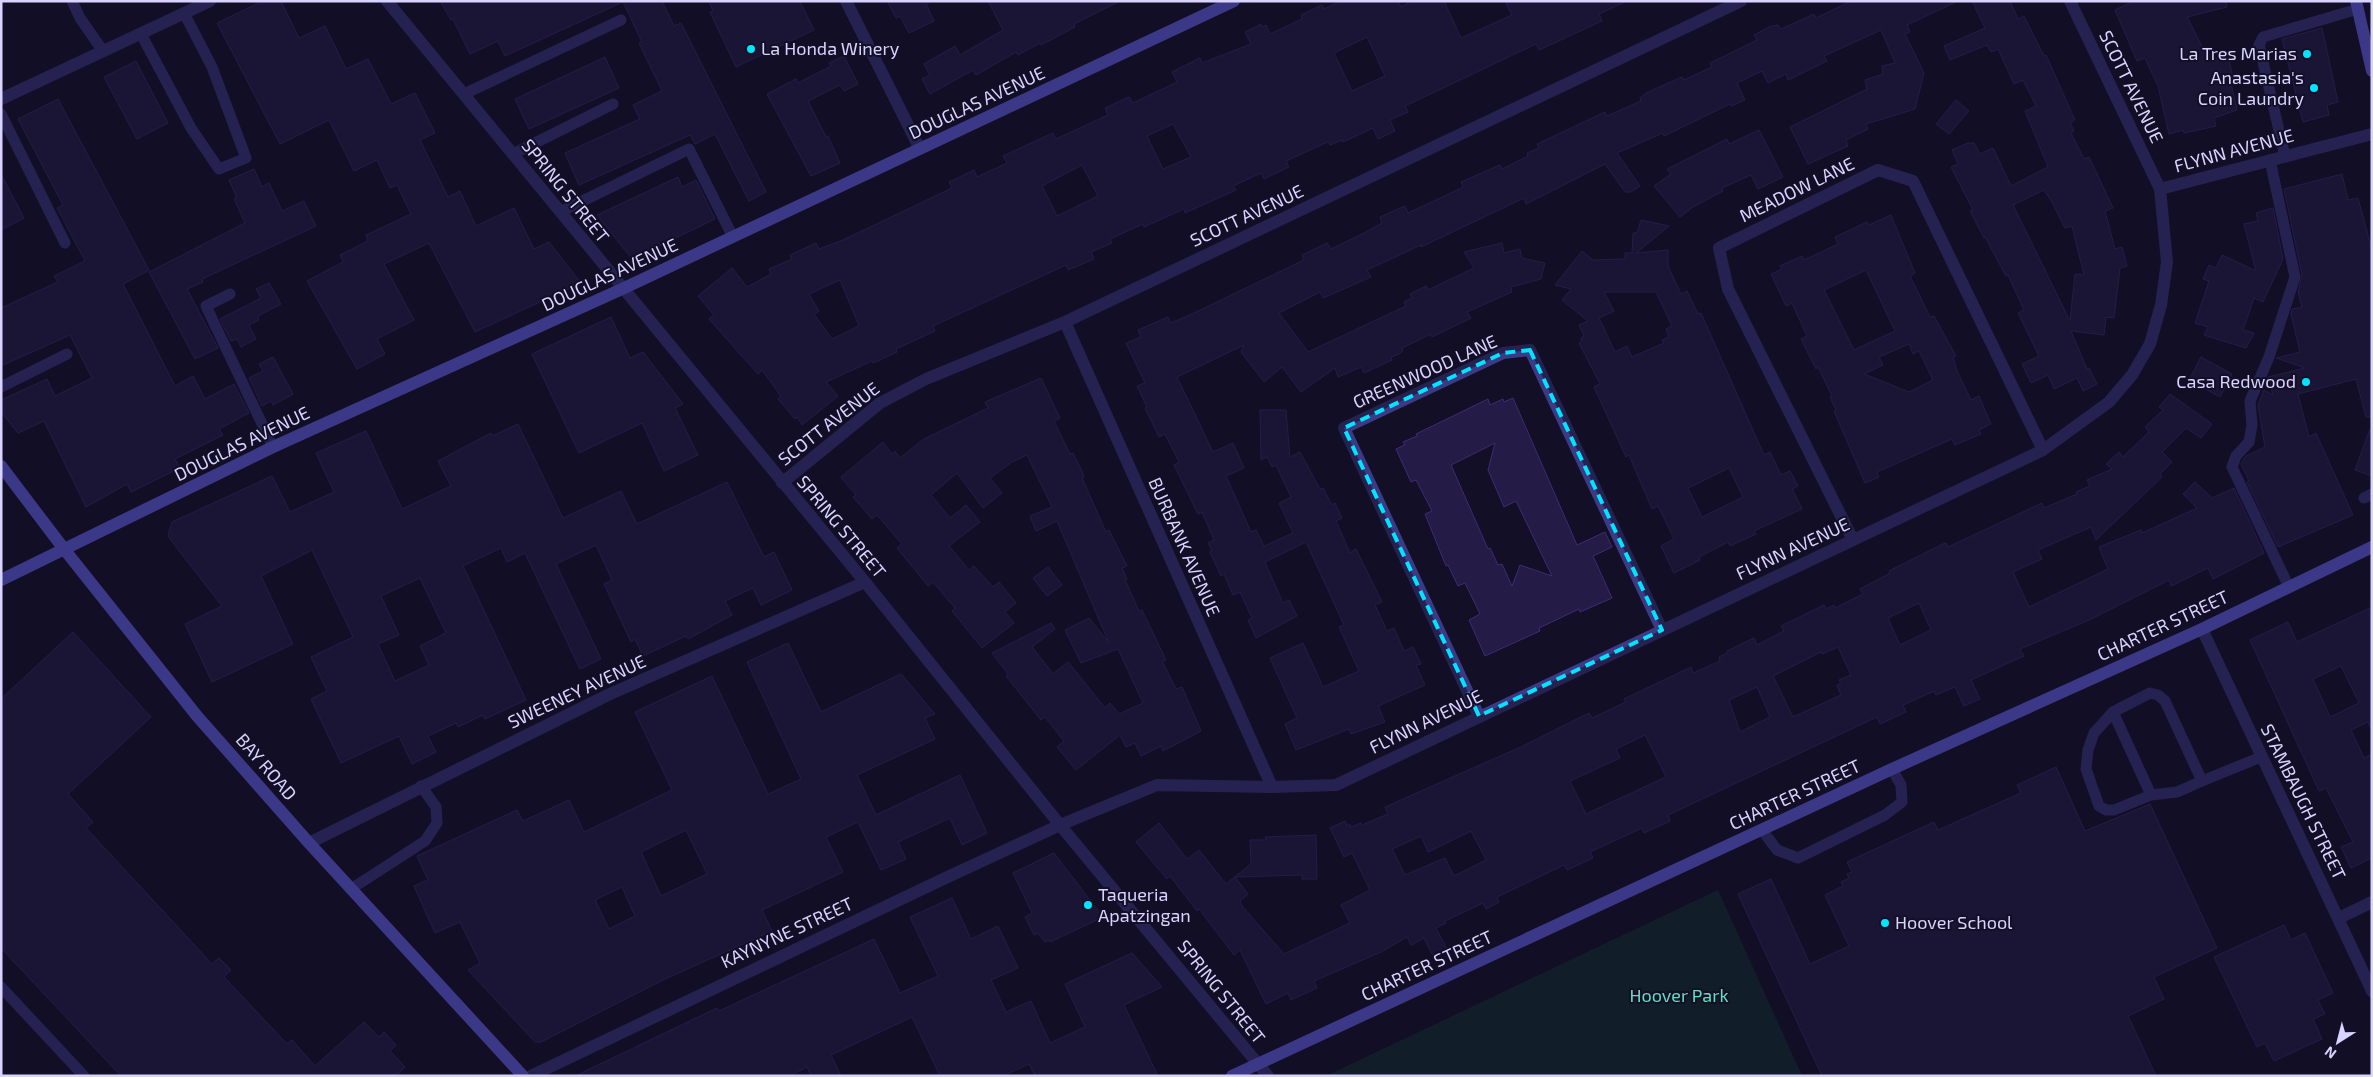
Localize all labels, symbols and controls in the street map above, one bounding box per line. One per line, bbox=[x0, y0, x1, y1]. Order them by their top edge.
street label: SCOTT AVENUE bbox=[2095, 27, 2169, 146]
place label: La Honda Winery bbox=[761, 37, 900, 59]
place label: La Tres Marias bbox=[2179, 42, 2297, 64]
marker: La Honda Winery bbox=[745, 43, 757, 55]
marker: La Tres Marias bbox=[2301, 48, 2313, 60]
street label: DOUGLAS AVENUE bbox=[905, 61, 1048, 143]
place label: Anastasia's Coin Laundry bbox=[2198, 66, 2304, 109]
marker: Anastasia's Coin Laundry bbox=[2308, 82, 2320, 94]
street label: FLYNN AVENUE bbox=[2172, 124, 2296, 177]
street label: SPRING STREET bbox=[517, 134, 615, 247]
street label: MEADOW LANE bbox=[1736, 152, 1858, 226]
street label: SCOTT AVENUE bbox=[1186, 179, 1307, 251]
street label: DOUGLAS AVENUE bbox=[538, 233, 681, 315]
street label: GREENWOOD LANE bbox=[1349, 329, 1500, 413]
place label: Casa Redwood bbox=[2176, 370, 2296, 392]
marker: Casa Redwood bbox=[2300, 376, 2312, 388]
street label: SCOTT AVENUE bbox=[773, 377, 883, 470]
street label: DOUGLAS AVENUE bbox=[170, 401, 313, 485]
street label: SPRING STREET bbox=[793, 471, 891, 582]
street label: BURBANK AVENUE bbox=[1144, 474, 1225, 619]
street label: FLYNN AVENUE bbox=[1732, 512, 1853, 584]
street label: CHARTER STREET bbox=[2093, 585, 2232, 665]
street label: SWEENEY AVENUE bbox=[504, 649, 649, 733]
street label: FLYNN AVENUE bbox=[1366, 684, 1486, 758]
street label: STAMBAUGH STREET bbox=[2257, 720, 2351, 883]
street label: BAY ROAD bbox=[232, 728, 302, 804]
street label: CHARTER STREET bbox=[1725, 754, 1864, 834]
place label: Taqueria Apatzingan bbox=[1098, 883, 1191, 926]
street label: KAYNYNE STREET bbox=[717, 892, 857, 972]
marker: Taqueria Apatzingan bbox=[1082, 899, 1094, 911]
place label: Hoover School bbox=[1895, 911, 2013, 933]
marker: Hoover School bbox=[1879, 917, 1891, 929]
street label: CHARTER STREET bbox=[1357, 925, 1496, 1005]
street label: SPRING STREET bbox=[1173, 935, 1271, 1048]
park label: Hoover Park bbox=[1629, 984, 1729, 1006]
north arrow bbox=[2313, 1017, 2363, 1067]
text: N bbox=[2321, 1043, 2339, 1063]

